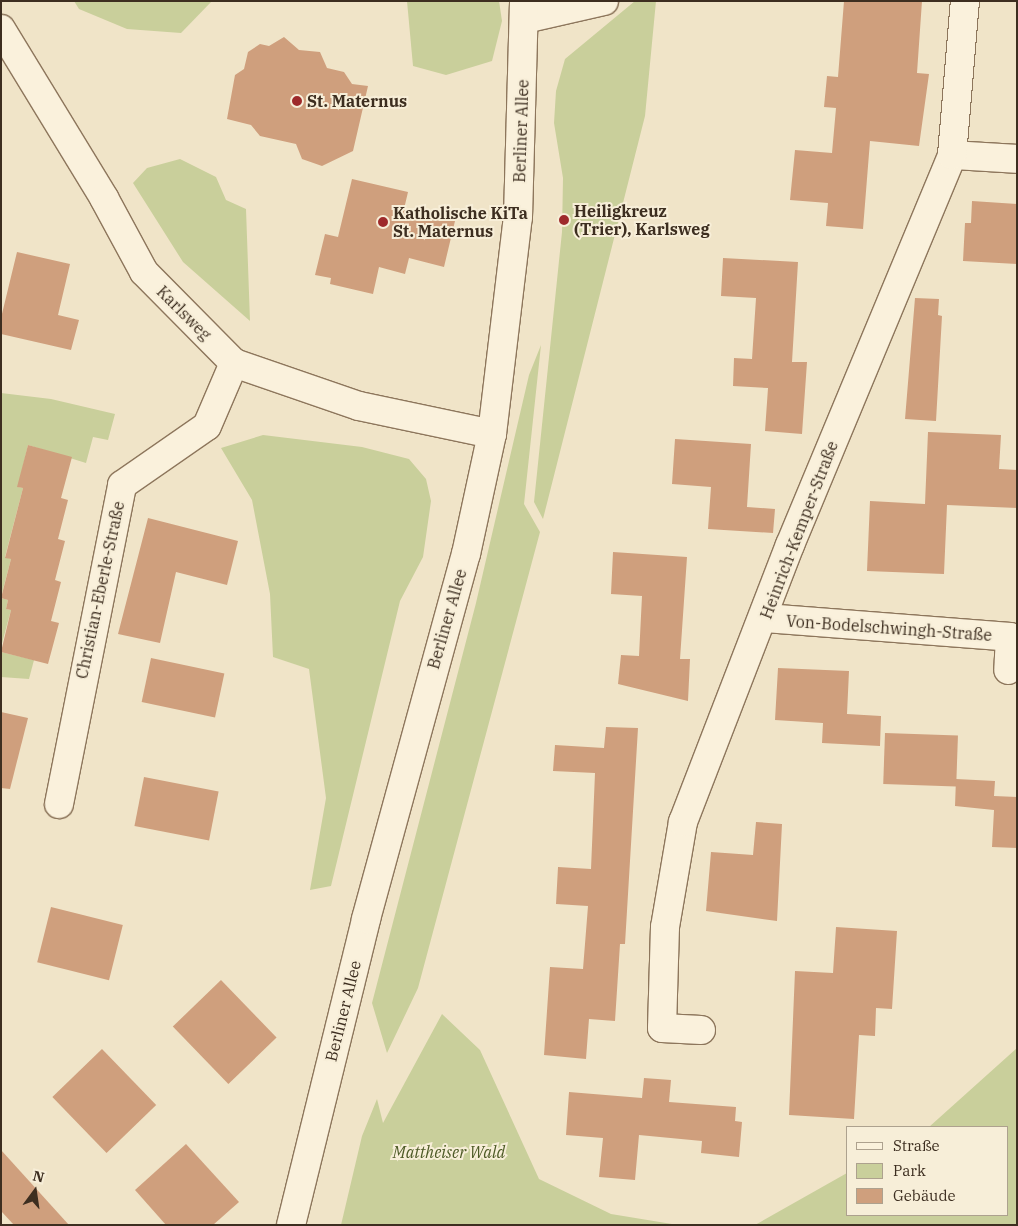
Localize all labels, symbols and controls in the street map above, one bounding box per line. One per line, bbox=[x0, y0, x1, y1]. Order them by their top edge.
street label: Berliner Allee bbox=[510, 79, 532, 183]
place label: St. Maternus bbox=[307, 91, 407, 111]
marker: St. Maternus bbox=[291, 95, 303, 107]
place label: Heiligkreuz (Trier), Karlsweg bbox=[574, 201, 710, 239]
place label: Katholische KiTa St. Maternus bbox=[393, 203, 528, 241]
marker: Heiligkreuz (Trier), Karlsweg bbox=[558, 214, 570, 226]
marker: Katholische KiTa St. Maternus bbox=[377, 216, 389, 228]
street label: Karlsweg bbox=[153, 282, 215, 344]
street label: Heinrich-Kemper-Straße bbox=[756, 438, 842, 622]
street label: Christian-Eberle-Straße bbox=[72, 499, 128, 681]
street label: Berliner Allee bbox=[424, 567, 470, 671]
street label: Von-Bodelschwingh-Straße bbox=[785, 611, 993, 645]
street label: Berliner Allee bbox=[321, 959, 365, 1063]
legend bbox=[846, 1126, 1008, 1216]
text: Straße bbox=[893, 1136, 940, 1155]
park label: Mattheiser Wald bbox=[393, 1142, 505, 1162]
text: Park bbox=[893, 1161, 926, 1180]
north arrow bbox=[10, 1166, 60, 1216]
text: N bbox=[31, 1166, 46, 1187]
text: Gebäude bbox=[893, 1186, 956, 1205]

